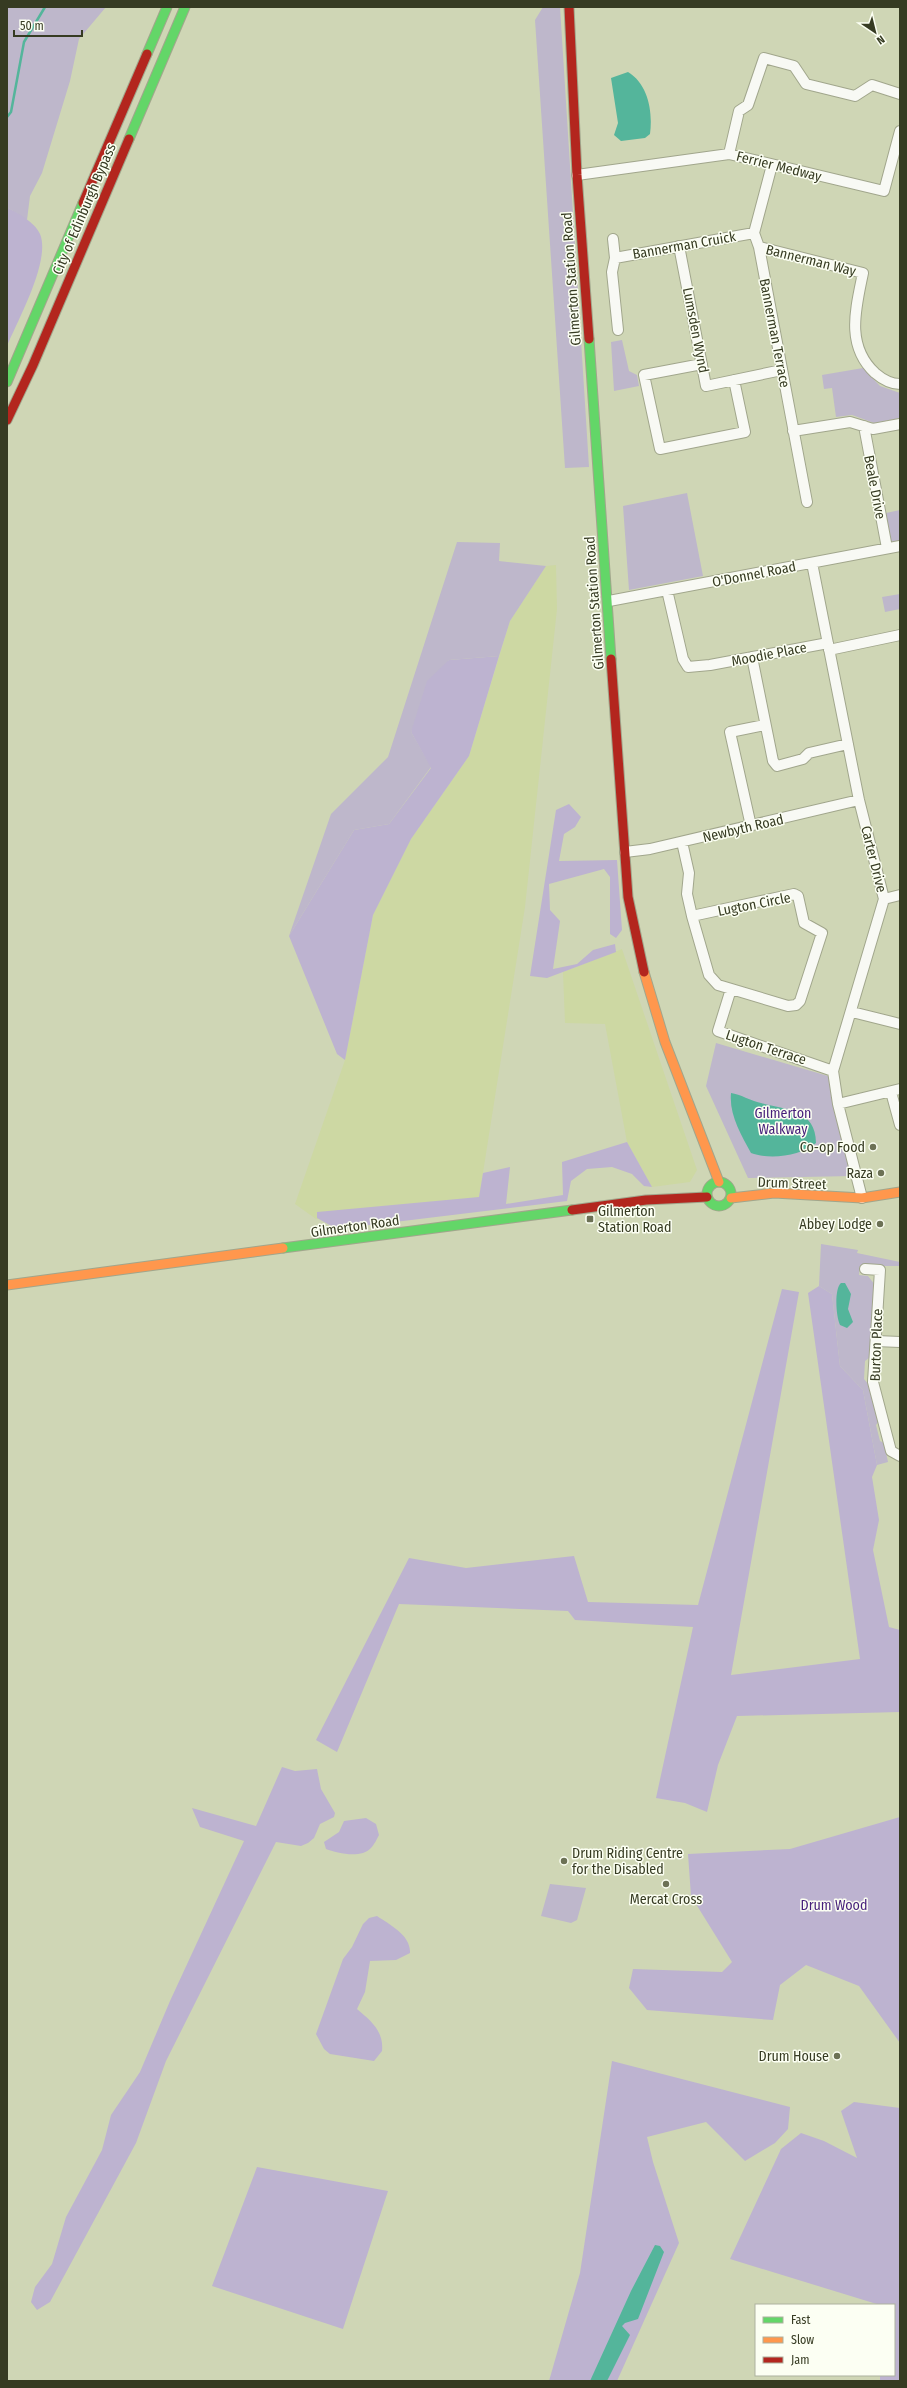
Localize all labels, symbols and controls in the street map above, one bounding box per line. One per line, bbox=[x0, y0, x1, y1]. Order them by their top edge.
scale bar bbox=[14, 12, 82, 38]
north arrow bbox=[855, 12, 895, 52]
text: 50 m bbox=[20, 19, 44, 33]
text: N bbox=[874, 33, 887, 47]
street label: City of Edinburgh Bypass bbox=[49, 141, 120, 277]
street label: Ferrier Medway bbox=[735, 148, 824, 185]
street label: Gilmerton Station Road bbox=[558, 212, 585, 346]
street label: Bannerman Cruick bbox=[631, 228, 737, 263]
street label: Bannerman Way bbox=[764, 241, 858, 280]
street label: Bannerman Terrace bbox=[756, 277, 793, 389]
street label: Lumsden Wynd bbox=[679, 286, 712, 374]
street label: Beale Drive bbox=[860, 454, 889, 521]
street label: Gilmerton Station Road bbox=[581, 536, 608, 670]
street label: O'Donnel Road bbox=[711, 558, 797, 591]
street label: Moodie Place bbox=[730, 639, 808, 670]
street label: Newbyth Road bbox=[701, 811, 785, 846]
street label: Carter Drive bbox=[857, 824, 890, 894]
street label: Lugton Circle bbox=[716, 889, 792, 920]
street label: Lugton Terrace bbox=[723, 1026, 808, 1069]
park label: Gilmerton Walkway bbox=[755, 1105, 811, 1138]
place label: Co-op Food bbox=[800, 1139, 865, 1156]
marker: Co-op Food bbox=[868, 1142, 878, 1152]
place label: Raza bbox=[846, 1165, 873, 1182]
marker: Raza bbox=[876, 1168, 886, 1178]
street label: Drum Street bbox=[757, 1174, 827, 1193]
place label: Gilmerton Station Road bbox=[598, 1203, 671, 1236]
street label: Gilmerton Road bbox=[310, 1212, 400, 1241]
marker: Gilmerton Station Road bbox=[585, 1214, 595, 1224]
place label: Abbey Lodge bbox=[799, 1216, 872, 1233]
marker: Abbey Lodge bbox=[875, 1219, 885, 1229]
street label: Burton Place bbox=[867, 1308, 886, 1382]
place label: Drum Riding Centre for the Disabled bbox=[572, 1845, 683, 1878]
marker: Drum Riding Centre for the Disabled bbox=[559, 1856, 569, 1866]
marker: Mercat Cross bbox=[661, 1879, 671, 1889]
place label: Mercat Cross bbox=[630, 1891, 702, 1908]
park label: Drum Wood bbox=[801, 1897, 867, 1914]
place label: Drum House bbox=[759, 2048, 829, 2065]
marker: Drum House bbox=[832, 2051, 842, 2061]
legend bbox=[755, 2304, 895, 2376]
text: Fast bbox=[791, 2313, 810, 2327]
text: Slow bbox=[791, 2333, 814, 2347]
text: Jam bbox=[791, 2353, 809, 2367]

